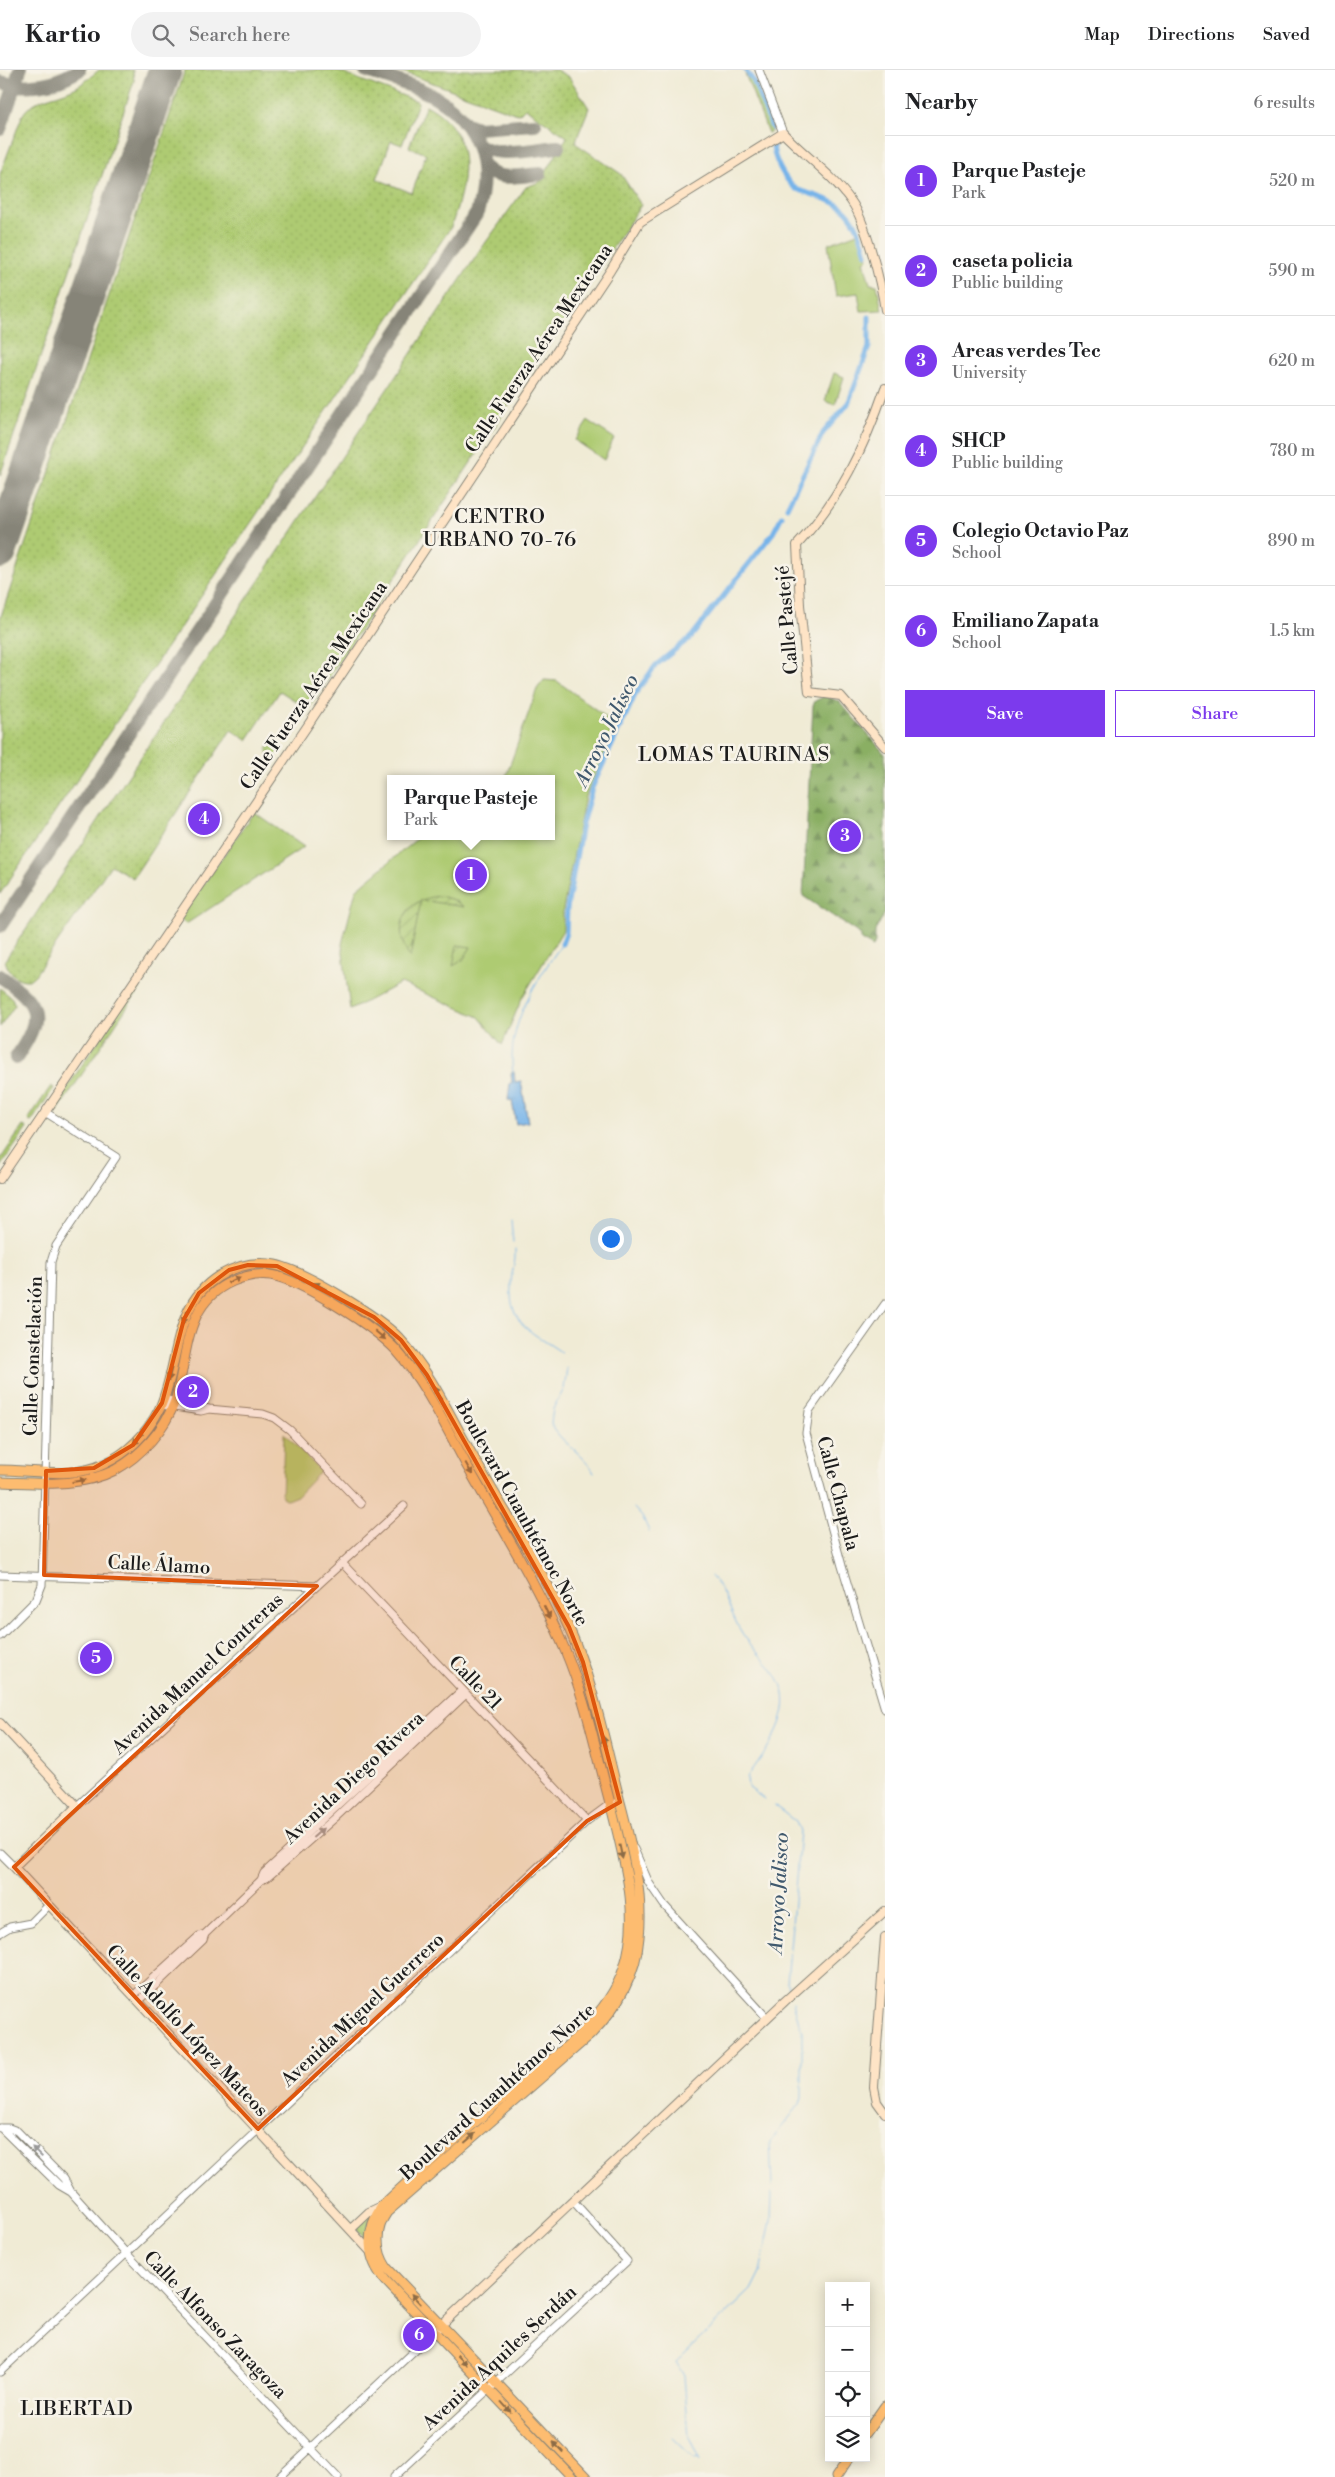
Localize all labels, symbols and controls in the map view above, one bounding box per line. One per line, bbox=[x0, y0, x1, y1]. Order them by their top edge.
search box bbox=[131, 12, 481, 57]
text: Kartio bbox=[25, 20, 101, 50]
icon: search bbox=[149, 21, 177, 49]
text: Search here bbox=[189, 23, 290, 47]
text: Map bbox=[1084, 23, 1120, 46]
text: Directions bbox=[1148, 23, 1235, 46]
text: Saved bbox=[1263, 23, 1310, 46]
text: Nearby bbox=[905, 90, 978, 116]
text: 6 results bbox=[1254, 93, 1315, 113]
text: Parque Pasteje bbox=[952, 159, 1086, 183]
text: 1 bbox=[917, 171, 925, 191]
text: 520 m bbox=[1269, 171, 1315, 191]
text: Park bbox=[952, 183, 985, 203]
street label: Calle Fuerza Aérea Mexicana bbox=[460, 239, 618, 458]
text: caseta policia bbox=[952, 249, 1073, 273]
text: 2 bbox=[916, 261, 926, 281]
text: 590 m bbox=[1269, 261, 1315, 281]
text: Public building bbox=[952, 273, 1063, 293]
text: Areas verdes Tec bbox=[952, 339, 1101, 363]
text: 3 bbox=[916, 351, 926, 371]
text: 620 m bbox=[1268, 351, 1315, 371]
text: University bbox=[952, 363, 1026, 383]
text: SHCP bbox=[952, 429, 1005, 453]
text: 4 bbox=[916, 441, 926, 461]
text: 780 m bbox=[1270, 441, 1315, 461]
text: Public building bbox=[952, 453, 1063, 473]
district label: CENTRO URBANO 70-76 bbox=[423, 505, 577, 553]
text: Colegio Octavio Paz bbox=[952, 519, 1129, 543]
text: 5 bbox=[916, 531, 926, 551]
text: 890 m bbox=[1268, 531, 1315, 551]
text: School bbox=[952, 543, 1001, 563]
street label: Calle Pastejé bbox=[770, 564, 804, 676]
street label: Calle Fuerza Aérea Mexicana bbox=[235, 576, 393, 795]
text: Emiliano Zapata bbox=[952, 609, 1099, 633]
text: 6 bbox=[916, 621, 926, 641]
text: 1.5 km bbox=[1270, 621, 1315, 641]
text: School bbox=[952, 633, 1001, 653]
water label: Arroyo Jalisco bbox=[569, 671, 645, 793]
button: Save bbox=[905, 690, 1105, 737]
button: Share bbox=[1115, 690, 1315, 737]
district label: LOMAS TAURINAS bbox=[638, 743, 830, 768]
popup bbox=[387, 775, 555, 840]
text: Parque Pasteje bbox=[404, 786, 538, 810]
pin: 4 bbox=[188, 800, 220, 838]
text: Park bbox=[404, 810, 437, 830]
pin: 3 bbox=[829, 817, 861, 855]
pin: 1 bbox=[455, 856, 487, 894]
your location bbox=[598, 1226, 624, 1252]
street label: Calle Constelación bbox=[18, 1276, 48, 1437]
one-way arrow bbox=[227, 1276, 241, 1284]
one-way arrow bbox=[313, 1282, 328, 1290]
one-way arrow bbox=[181, 1310, 189, 1325]
one-way arrow bbox=[373, 1329, 386, 1340]
one-way arrow bbox=[166, 1366, 174, 1381]
pin: 2 bbox=[177, 1373, 209, 1411]
one-way arrow bbox=[434, 1386, 442, 1401]
street label: Boulevard Cuauhtémoc Norte bbox=[450, 1396, 594, 1630]
one-way arrow bbox=[132, 1433, 144, 1445]
street label: Calle Chapala bbox=[811, 1434, 865, 1553]
one-way arrow bbox=[465, 1462, 473, 1476]
one-way arrow bbox=[72, 1477, 88, 1485]
street label: Calle Álamo bbox=[107, 1549, 211, 1580]
street label: Avenida Manuel Contreras bbox=[106, 1588, 289, 1760]
one-way arrow bbox=[543, 1604, 551, 1619]
pin: 5 bbox=[80, 1639, 112, 1677]
street label: Calle 21 bbox=[443, 1650, 507, 1715]
street label: Avenida Diego Rivera bbox=[278, 1706, 429, 1850]
one-way arrow bbox=[601, 1736, 609, 1751]
one-way arrow bbox=[311, 1827, 323, 1839]
water label: Arroyo Jalisco bbox=[764, 1832, 795, 1956]
one-way arrow bbox=[617, 1844, 625, 1859]
street label: Avenida Miguel Guerrero bbox=[275, 1928, 449, 2093]
street label: Calle Adolfo López Mateos bbox=[101, 1940, 273, 2122]
street label: Boulevard Cuauhtémoc Norte bbox=[395, 1998, 600, 2186]
one-way arrow bbox=[464, 2132, 476, 2144]
one-way arrow bbox=[31, 2146, 43, 2158]
street label: Calle Alfonso Zaragoza bbox=[138, 2246, 292, 2404]
street label: Avenida Aquiles Serdán bbox=[417, 2280, 582, 2436]
map controls bbox=[825, 2282, 870, 2462]
button: + bbox=[825, 2282, 870, 2327]
one-way arrow bbox=[410, 2293, 422, 2305]
pin: 6 bbox=[403, 2316, 435, 2354]
button: − bbox=[825, 2327, 870, 2372]
one-way arrow bbox=[455, 2354, 467, 2366]
button: locate bbox=[825, 2372, 870, 2417]
district label: LIBERTAD bbox=[20, 2397, 134, 2422]
one-way arrow bbox=[500, 2400, 512, 2412]
button: layers bbox=[825, 2417, 870, 2462]
one-way arrow bbox=[552, 2441, 564, 2453]

